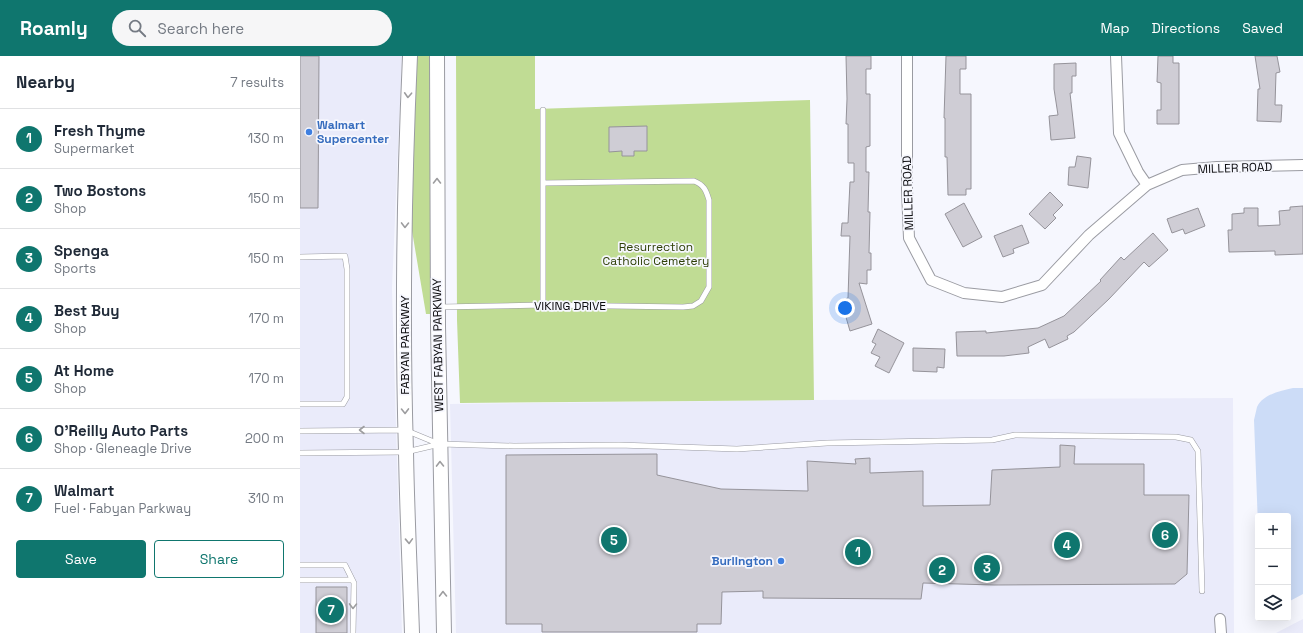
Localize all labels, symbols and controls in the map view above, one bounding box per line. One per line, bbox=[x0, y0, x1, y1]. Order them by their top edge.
search box bbox=[112, 10, 392, 46]
text: Roamly bbox=[20, 16, 88, 41]
icon: search bbox=[126, 17, 148, 39]
text: Search here bbox=[158, 19, 244, 38]
text: Map bbox=[1100, 19, 1130, 37]
text: Directions bbox=[1152, 19, 1220, 37]
text: Saved bbox=[1242, 19, 1283, 37]
text: Nearby bbox=[16, 71, 75, 93]
text: 7 results bbox=[230, 74, 284, 91]
one-way arrow bbox=[404, 92, 412, 98]
place label: Walmart Supercenter bbox=[317, 117, 389, 147]
text: Fresh Thyme bbox=[54, 121, 145, 140]
marker: Walmart Supercenter bbox=[304, 127, 314, 137]
text: 1 bbox=[26, 130, 32, 147]
text: 130 m bbox=[248, 130, 284, 147]
text: Supermarket bbox=[54, 140, 135, 157]
street label: MILLER ROAD bbox=[899, 155, 917, 231]
street label: MILLER ROAD bbox=[1197, 159, 1273, 177]
one-way arrow bbox=[433, 178, 441, 184]
text: Two Bostons bbox=[54, 181, 146, 200]
text: 2 bbox=[25, 190, 33, 207]
text: 150 m bbox=[248, 190, 284, 207]
text: Shop bbox=[54, 200, 86, 217]
one-way arrow bbox=[401, 222, 409, 228]
park label: Resurrection Catholic Cemetery bbox=[603, 239, 709, 269]
text: Spenga bbox=[54, 241, 109, 260]
text: 3 bbox=[25, 250, 33, 267]
text: 150 m bbox=[248, 250, 284, 267]
text: Sports bbox=[54, 260, 96, 277]
street label: WEST FABYAN PARKWAY bbox=[429, 277, 447, 412]
street label: FABYAN PARKWAY bbox=[397, 295, 413, 395]
street label: VIKING DRIVE bbox=[534, 298, 606, 314]
your location bbox=[835, 298, 855, 318]
text: Best Buy bbox=[54, 301, 119, 320]
text: 4 bbox=[25, 310, 33, 327]
text: 170 m bbox=[248, 310, 284, 327]
text: Shop bbox=[54, 320, 86, 337]
text: At Home bbox=[54, 361, 114, 380]
text: 5 bbox=[25, 370, 33, 387]
text: 170 m bbox=[248, 370, 284, 387]
text: Shop bbox=[54, 380, 86, 397]
one-way arrow bbox=[401, 408, 409, 414]
text: O'Reilly Auto Parts bbox=[54, 421, 188, 440]
one-way arrow bbox=[359, 426, 365, 434]
text: 6 bbox=[25, 430, 33, 447]
text: 200 m bbox=[245, 430, 284, 447]
text: Shop · Gleneagle Drive bbox=[54, 440, 192, 457]
one-way arrow bbox=[436, 461, 444, 467]
text: Walmart bbox=[54, 481, 114, 500]
text: 7 bbox=[25, 490, 33, 507]
text: 310 m bbox=[248, 490, 284, 507]
text: Fuel · Fabyan Parkway bbox=[54, 500, 191, 517]
map controls bbox=[1255, 513, 1291, 621]
button: + bbox=[1255, 513, 1291, 549]
pin: 6 bbox=[1152, 520, 1178, 550]
pin: 5 bbox=[601, 525, 627, 555]
pin: 4 bbox=[1054, 530, 1080, 560]
pin: 1 bbox=[845, 537, 871, 567]
one-way arrow bbox=[404, 538, 413, 544]
button: Save bbox=[16, 540, 146, 578]
button: Share bbox=[154, 540, 284, 578]
button: − bbox=[1255, 549, 1291, 585]
place label: Burlington bbox=[711, 553, 773, 569]
pin: 3 bbox=[974, 553, 1000, 583]
pin: 2 bbox=[929, 555, 955, 585]
marker: Burlington bbox=[776, 556, 786, 566]
button: layers bbox=[1255, 585, 1291, 621]
one-way arrow bbox=[439, 591, 447, 597]
pin: 7 bbox=[318, 595, 344, 625]
one-way arrow bbox=[349, 603, 357, 609]

